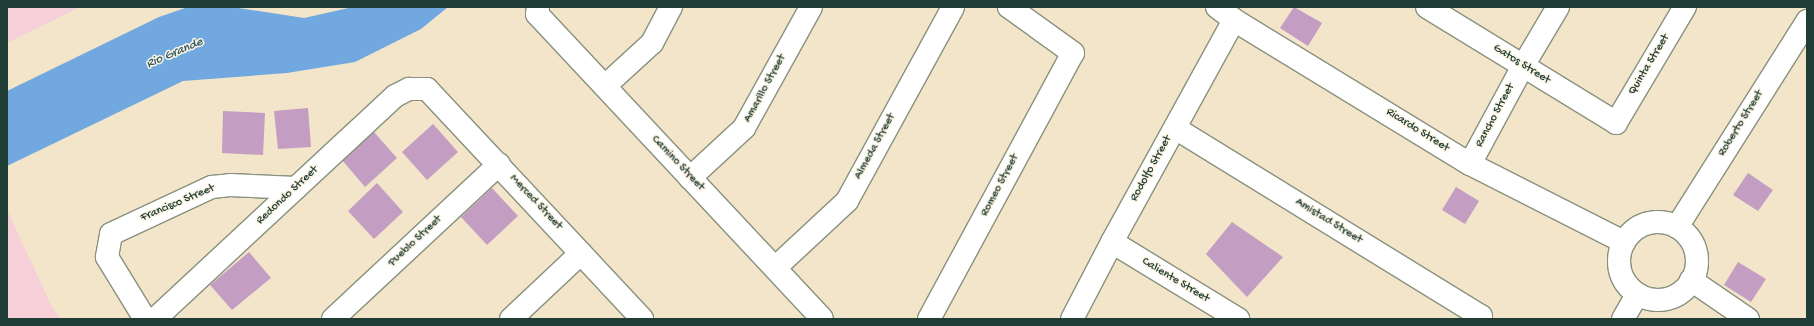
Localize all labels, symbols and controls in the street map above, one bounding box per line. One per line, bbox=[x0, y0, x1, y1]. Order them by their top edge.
street label: Quinta Street bbox=[1626, 32, 1674, 98]
water label: Rio Grande bbox=[144, 35, 206, 73]
street label: Gatos Street bbox=[1490, 42, 1552, 88]
street label: Amarillo Street bbox=[741, 53, 791, 125]
street label: Rancho Street bbox=[1473, 82, 1519, 150]
street label: Roberto Street bbox=[1716, 88, 1768, 160]
street label: Ricardo Street bbox=[1383, 106, 1451, 156]
street label: Almeda Street bbox=[852, 112, 900, 182]
street label: Camino Street bbox=[648, 133, 706, 195]
street label: Rodolfo Street bbox=[1128, 134, 1176, 204]
street label: Romeo Street bbox=[979, 152, 1023, 220]
street label: Redondo Street bbox=[254, 164, 322, 228]
street label: Merced Street bbox=[506, 172, 564, 234]
street label: Francisco Street bbox=[139, 182, 217, 226]
street label: Amistad Street bbox=[1292, 196, 1364, 248]
street label: Pueblo Street bbox=[386, 213, 446, 271]
street label: Caliente Street bbox=[1139, 255, 1211, 307]

